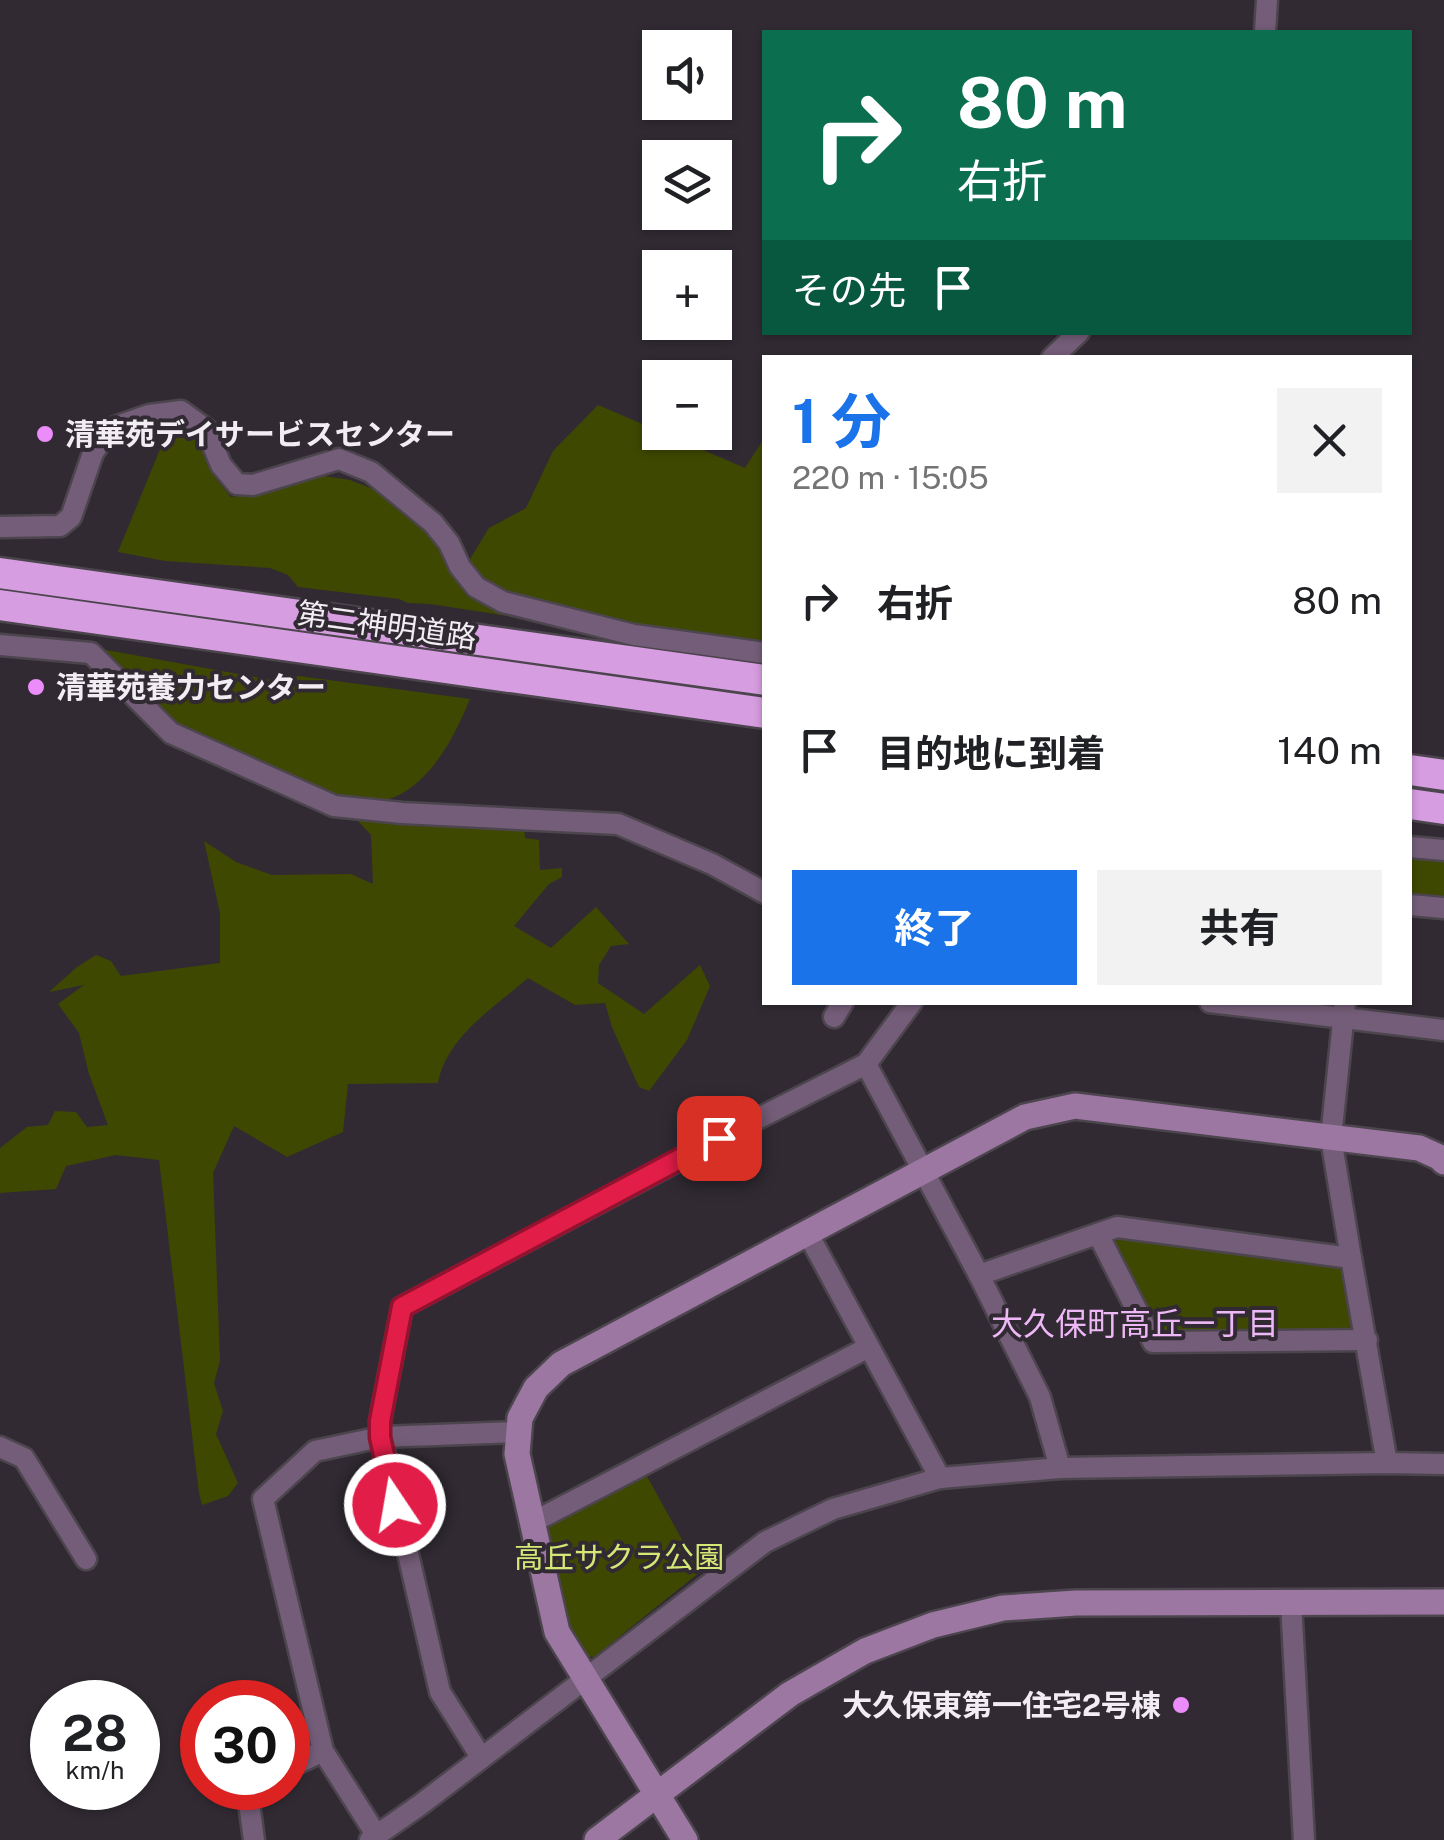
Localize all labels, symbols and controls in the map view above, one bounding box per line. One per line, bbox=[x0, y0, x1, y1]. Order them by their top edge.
map controls bbox=[642, 30, 732, 450]
button: sound bbox=[642, 30, 732, 120]
text: 80 m bbox=[957, 61, 1127, 144]
icon: right bbox=[792, 70, 922, 200]
button: layers bbox=[642, 140, 732, 230]
text: 右折 bbox=[957, 154, 1047, 207]
button: + bbox=[642, 250, 732, 340]
icon: arrive bbox=[926, 260, 981, 315]
text: その先 bbox=[792, 268, 906, 313]
button: − bbox=[642, 360, 732, 450]
text: 1 分 bbox=[792, 386, 891, 457]
button: close bbox=[1277, 388, 1382, 493]
place label: 清華苑デイサービスセンター bbox=[65, 416, 455, 452]
marker: 清華苑デイサービスセンター bbox=[34, 423, 56, 445]
text: 220 m · 15:05 bbox=[792, 459, 989, 496]
icon: right bbox=[792, 573, 847, 628]
text: 80 m bbox=[1292, 578, 1382, 623]
text: 右折 bbox=[877, 581, 953, 626]
street label: 第二神明道路 bbox=[295, 595, 479, 655]
place label: 清華苑養力センター bbox=[56, 669, 326, 705]
marker: 清華苑養力センター bbox=[25, 676, 47, 698]
icon: arrive bbox=[792, 723, 847, 778]
text: 140 m bbox=[1277, 728, 1382, 773]
text: 目的地に到着 bbox=[877, 731, 1105, 776]
button: 終了 bbox=[792, 870, 1077, 985]
button: 共有 bbox=[1097, 870, 1382, 985]
pin bbox=[677, 1096, 762, 1181]
icon: arrive bbox=[692, 1111, 747, 1166]
district label: 大久保町高丘一丁目 bbox=[991, 1305, 1279, 1342]
position arrow bbox=[343, 1453, 447, 1557]
park label: 高丘サクラ公園 bbox=[514, 1539, 724, 1575]
speed limit sign: 30 bbox=[180, 1680, 310, 1810]
place label: 大久保東第一住宅2号棟 bbox=[842, 1687, 1161, 1723]
marker: 大久保東第一住宅2号棟 bbox=[1170, 1694, 1192, 1716]
text: 28 bbox=[62, 1703, 128, 1762]
text: km/h bbox=[66, 1755, 124, 1785]

